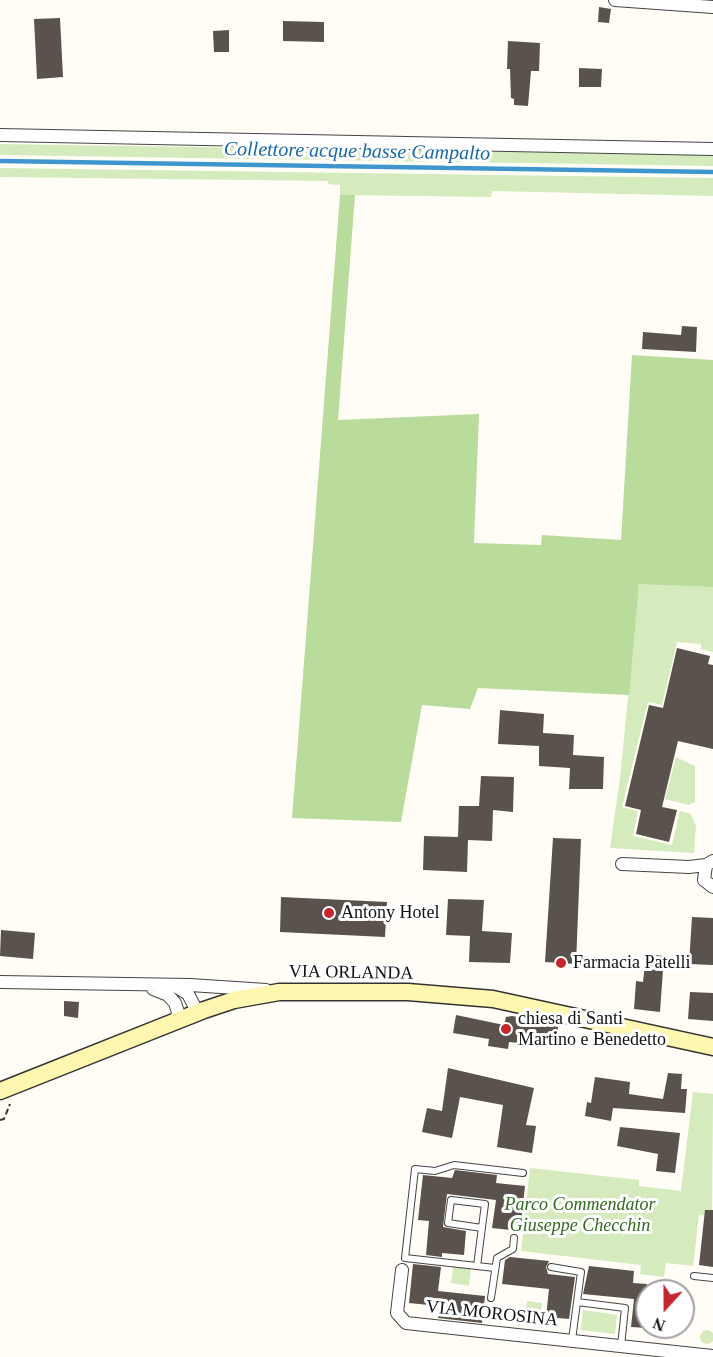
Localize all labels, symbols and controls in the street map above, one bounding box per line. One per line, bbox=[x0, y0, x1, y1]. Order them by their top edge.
water label: Collettore acque basse Campalto bbox=[224, 138, 490, 166]
place label: Antony Hotel bbox=[341, 902, 439, 924]
marker: Antony Hotel bbox=[322, 906, 336, 920]
place label: Farmacia Patelli bbox=[573, 952, 690, 974]
marker: Farmacia Patelli bbox=[554, 956, 568, 970]
street label: VIA ORLANDA bbox=[289, 961, 413, 985]
place label: chiesa di Santi Martino e Benedetto bbox=[518, 1008, 666, 1050]
marker: chiesa di Santi Martino e Benedetto bbox=[499, 1022, 513, 1036]
park label: Parco Commendator Giuseppe Checchin bbox=[505, 1194, 655, 1236]
north arrow bbox=[635, 1279, 695, 1339]
street label: VIA MOROSINA bbox=[425, 1296, 559, 1332]
text: N bbox=[651, 1314, 668, 1334]

